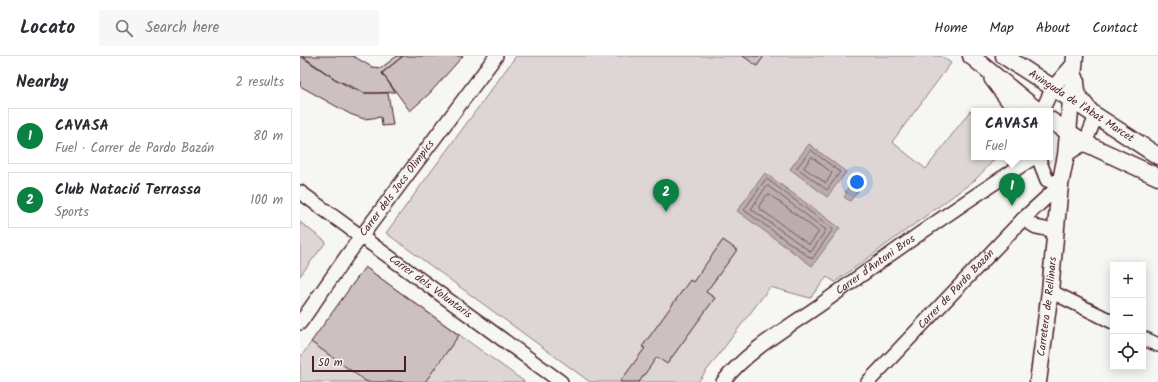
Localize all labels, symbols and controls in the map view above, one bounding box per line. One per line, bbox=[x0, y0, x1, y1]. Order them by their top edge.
search box bbox=[99, 10, 379, 46]
text: Locato bbox=[20, 13, 75, 43]
text: Search here bbox=[145, 16, 219, 40]
icon: search bbox=[113, 17, 135, 39]
text: Home bbox=[934, 17, 968, 39]
text: Map bbox=[990, 17, 1014, 39]
text: About bbox=[1036, 17, 1070, 39]
text: Contact bbox=[1092, 17, 1138, 39]
street label: Avinguda de l'Abat Marcet bbox=[1025, 65, 1138, 147]
text: Nearby bbox=[16, 69, 68, 96]
text: 2 results bbox=[236, 72, 284, 93]
popup bbox=[971, 108, 1053, 160]
text: CAVASA bbox=[985, 112, 1039, 136]
text: CAVASA bbox=[55, 114, 109, 138]
text: 1 bbox=[28, 126, 32, 147]
text: 80 m bbox=[253, 126, 283, 147]
street label: Carrer dels Jocs Olimpics bbox=[355, 136, 440, 241]
text: Fuel bbox=[985, 136, 1007, 157]
text: Fuel · Carrer de Pardo Bazán bbox=[55, 138, 214, 159]
your location bbox=[847, 172, 867, 192]
pin: 1 bbox=[999, 173, 1025, 206]
text: Club Natació Terrassa bbox=[55, 178, 201, 202]
pin: 2 bbox=[653, 179, 679, 212]
text: 2 bbox=[26, 190, 34, 211]
text: 100 m bbox=[250, 190, 283, 211]
text: Sports bbox=[55, 202, 89, 223]
street label: Carrer d'Antoni Bros bbox=[832, 230, 919, 300]
street label: Carrer de Pardo Bazán bbox=[914, 245, 999, 333]
street label: Carrer dels Voluntaris bbox=[385, 250, 476, 323]
street label: Carretera de Rellinars bbox=[1032, 256, 1062, 357]
map controls bbox=[1110, 262, 1146, 370]
button: + bbox=[1110, 262, 1146, 298]
button: − bbox=[1110, 298, 1146, 334]
button: locate bbox=[1110, 334, 1146, 370]
scale bar bbox=[312, 354, 406, 373]
text: 50 m bbox=[318, 354, 343, 372]

